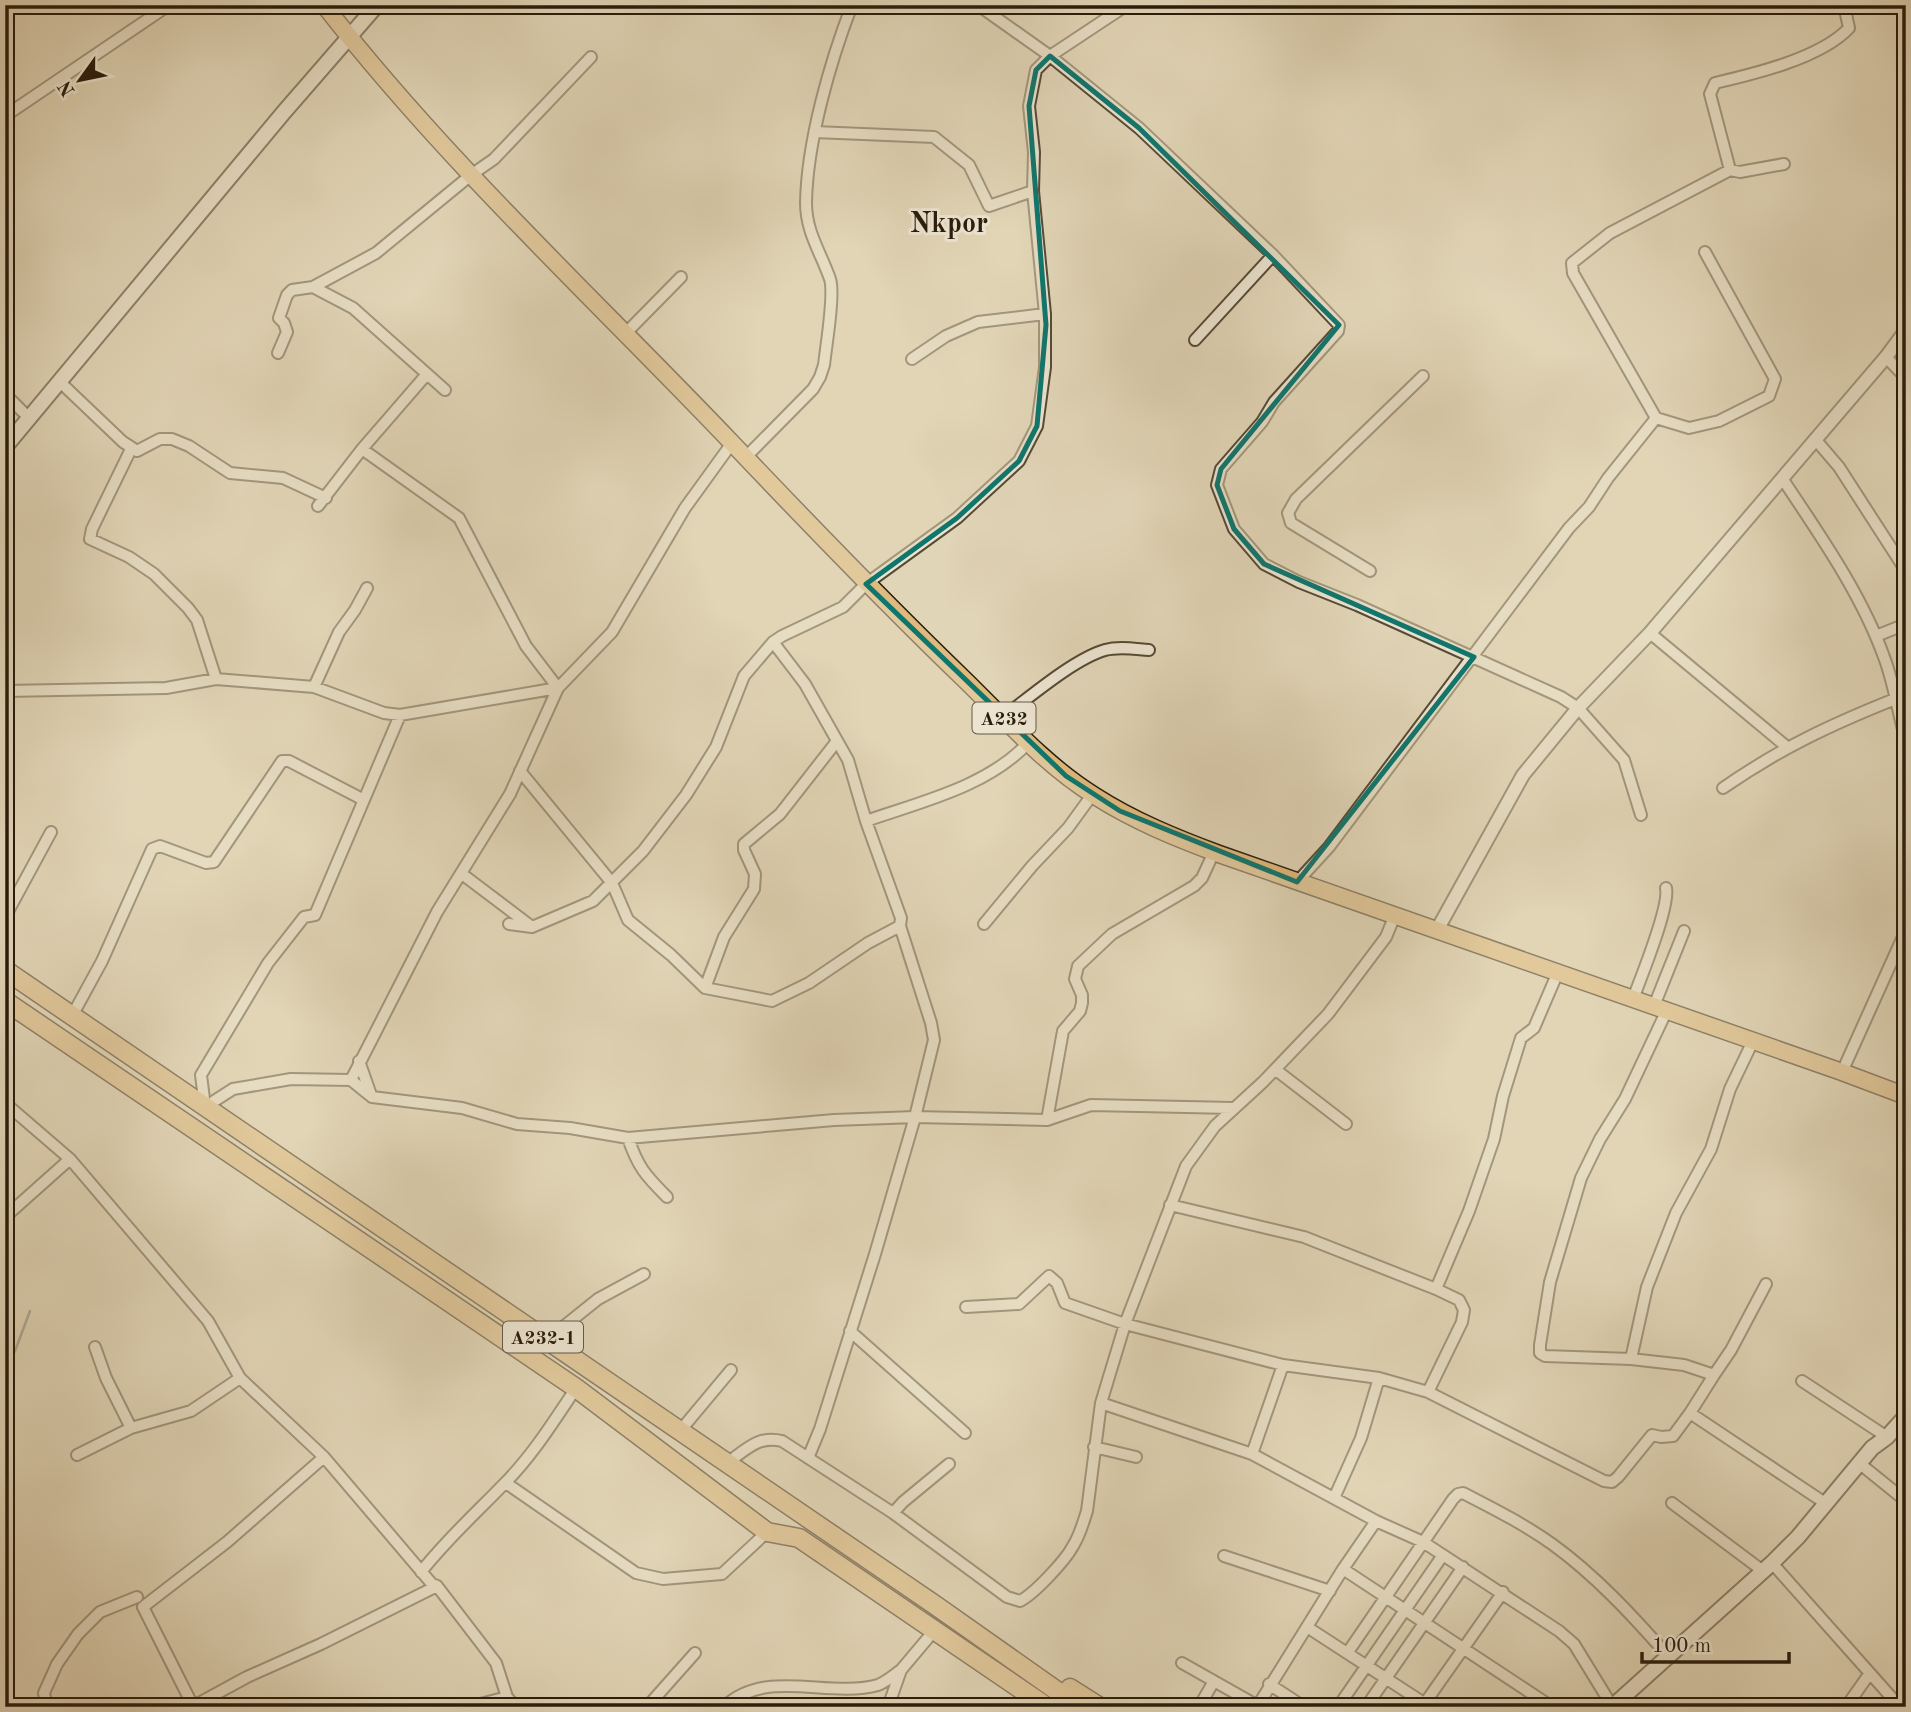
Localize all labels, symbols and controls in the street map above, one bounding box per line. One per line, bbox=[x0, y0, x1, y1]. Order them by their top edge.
north arrow bbox=[46, 46, 116, 116]
text: N bbox=[56, 76, 80, 99]
district label: Nkpor bbox=[910, 211, 988, 239]
road number: A232 bbox=[972, 702, 1036, 734]
road number: A232-1 bbox=[503, 1322, 583, 1352]
scale bar bbox=[1642, 1621, 1788, 1665]
text: 100 m bbox=[1652, 1636, 1711, 1657]

